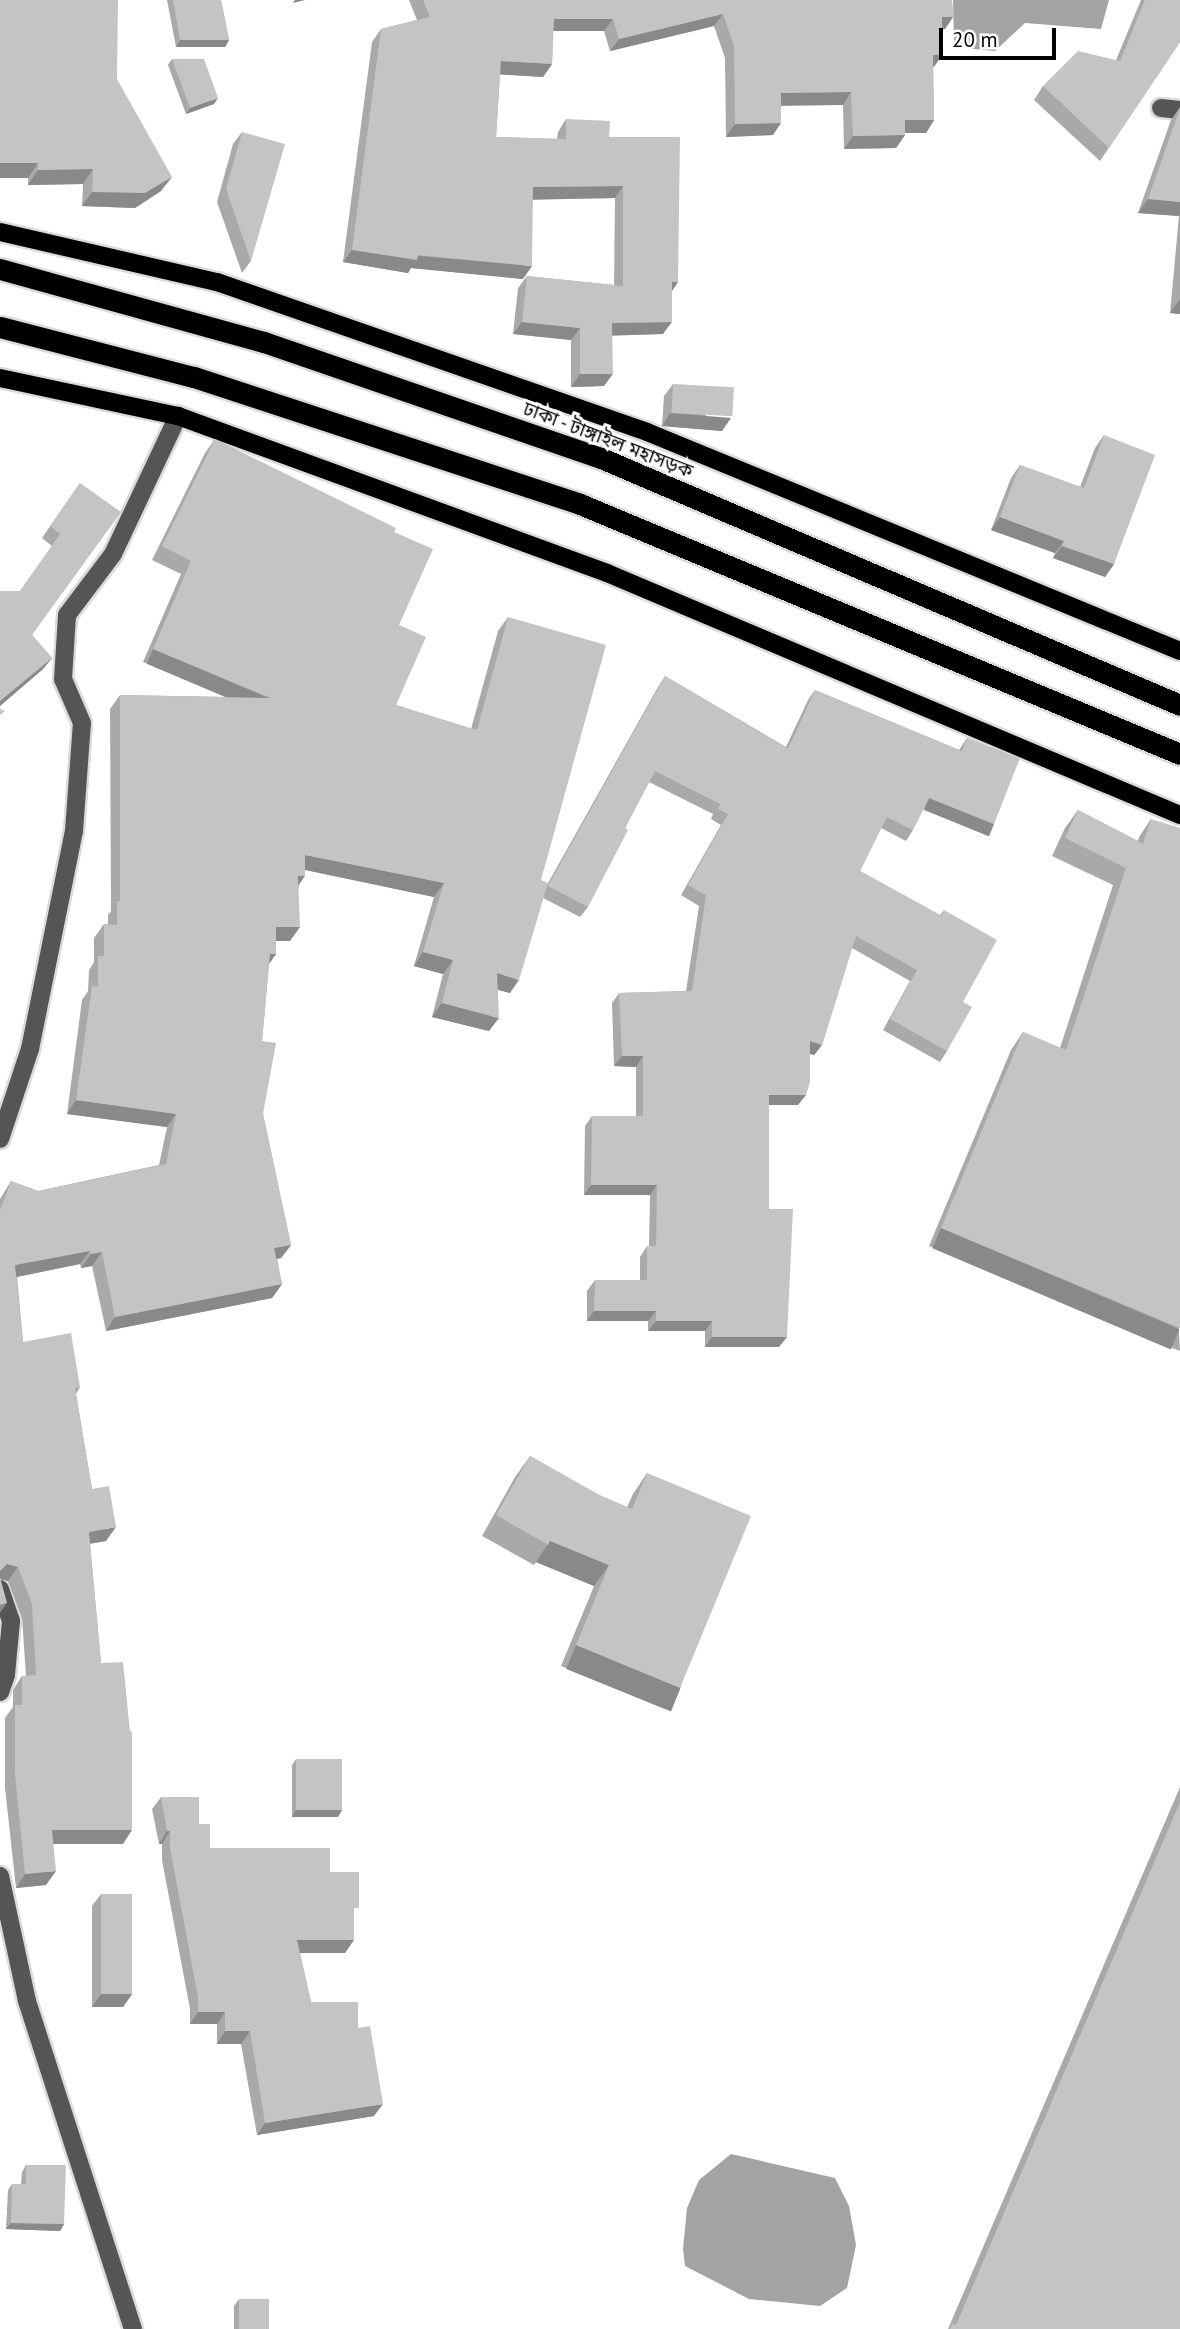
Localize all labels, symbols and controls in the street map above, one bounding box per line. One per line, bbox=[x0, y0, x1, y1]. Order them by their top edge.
scale bar bbox=[942, 14, 1059, 58]
text: 20 m bbox=[952, 26, 998, 53]
street label: ঢাকা - টাঙ্গাইল মহাসড়ক bbox=[518, 397, 698, 483]

